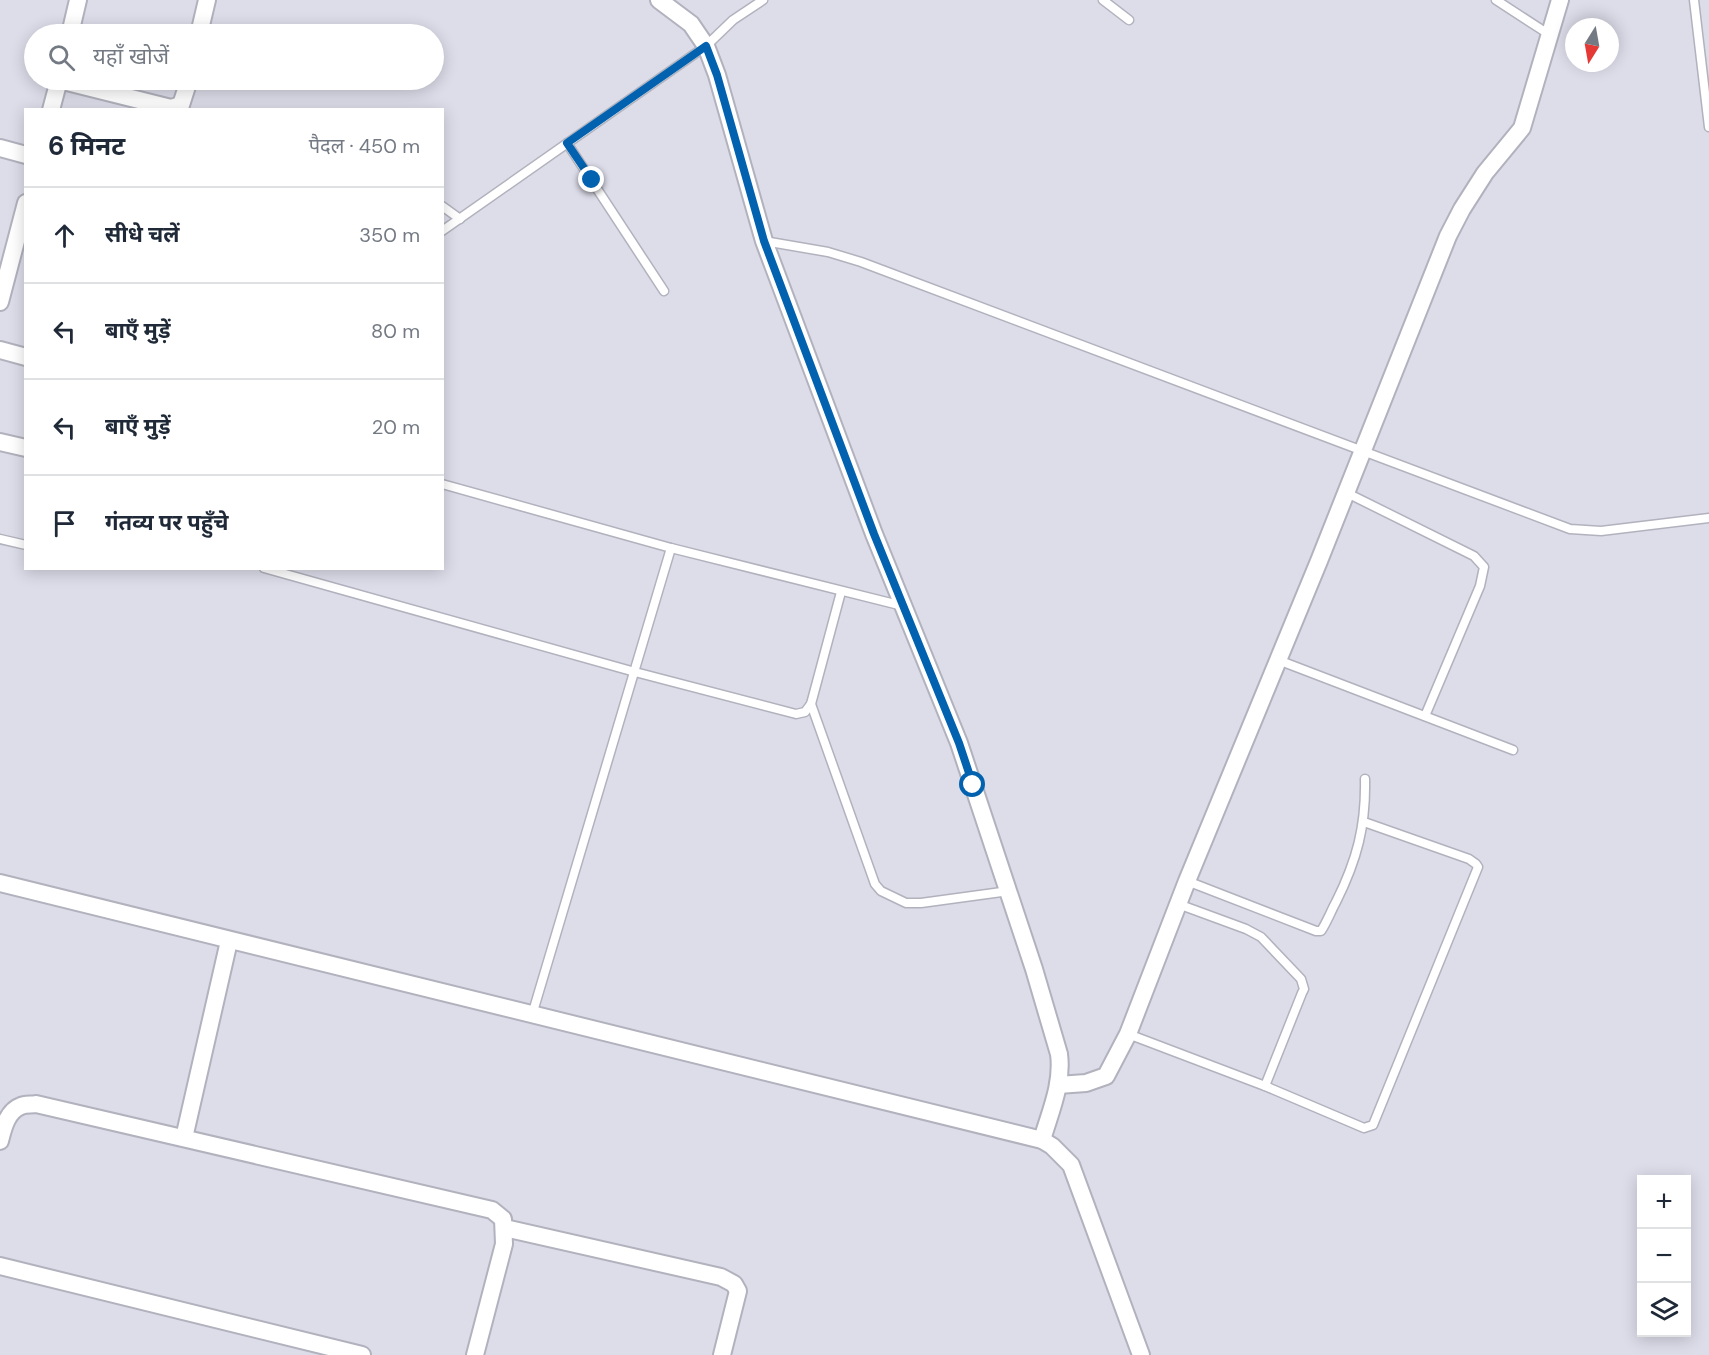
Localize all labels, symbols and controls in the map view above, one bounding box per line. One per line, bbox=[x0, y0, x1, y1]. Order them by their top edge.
north arrow bbox=[1565, 18, 1619, 72]
search box bbox=[24, 24, 444, 90]
icon: search bbox=[45, 41, 78, 74]
text: यहाँ खोजें bbox=[93, 42, 169, 71]
text: 6 मिनट bbox=[48, 129, 125, 163]
text: पैदल · 450 m bbox=[309, 133, 420, 159]
route end bbox=[578, 166, 604, 192]
icon: ahead bbox=[48, 219, 81, 252]
text: सीधे चलें bbox=[105, 220, 180, 249]
text: 350 m bbox=[359, 222, 420, 248]
icon: left bbox=[48, 315, 81, 348]
text: बाएँ मुड़ें bbox=[105, 316, 171, 345]
text: 80 m bbox=[371, 318, 420, 344]
icon: left bbox=[48, 411, 81, 444]
text: बाएँ मुड़ें bbox=[105, 412, 171, 441]
text: 20 m bbox=[372, 414, 420, 440]
icon: arrive bbox=[48, 507, 81, 540]
text: गंतव्य पर पहुँचे bbox=[105, 508, 228, 537]
route start bbox=[959, 771, 985, 797]
map controls bbox=[1637, 1175, 1691, 1337]
button: + bbox=[1637, 1175, 1691, 1229]
button: − bbox=[1637, 1229, 1691, 1283]
button: layers bbox=[1637, 1283, 1691, 1337]

